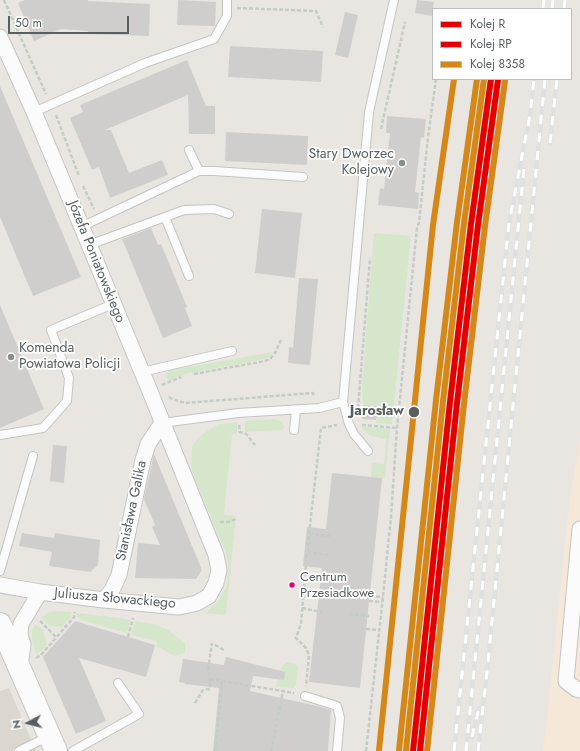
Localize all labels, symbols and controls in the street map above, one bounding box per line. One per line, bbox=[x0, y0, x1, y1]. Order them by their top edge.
scale bar bbox=[10, 8, 131, 34]
legend bbox=[432, 8, 572, 80]
text: 50 m bbox=[15, 14, 42, 32]
text: Kolej R bbox=[470, 15, 505, 33]
text: Kolej RP bbox=[470, 35, 512, 53]
text: Kolej 8358 bbox=[470, 55, 525, 73]
place label: Stary Dworzec Kolejowy bbox=[309, 147, 394, 180]
marker: Stary Dworzec Kolejowy bbox=[397, 158, 407, 168]
street label: Józefa Poniatowskiego bbox=[64, 198, 128, 326]
place label: Komenda Powiatowa Policji bbox=[19, 341, 120, 374]
marker: Komenda Powiatowa Policji bbox=[6, 352, 16, 362]
place label: Jarosław bbox=[350, 404, 404, 420]
marker: Jarosław bbox=[407, 405, 421, 419]
street label: Stanisława Galika bbox=[113, 459, 151, 563]
place label: Centrum Przesiadkowe bbox=[300, 570, 374, 601]
marker: Centrum Przesiadkowe bbox=[287, 580, 297, 590]
street label: Juliusza Słowackiego bbox=[54, 585, 176, 613]
north arrow bbox=[8, 703, 48, 743]
text: N bbox=[8, 719, 25, 730]

